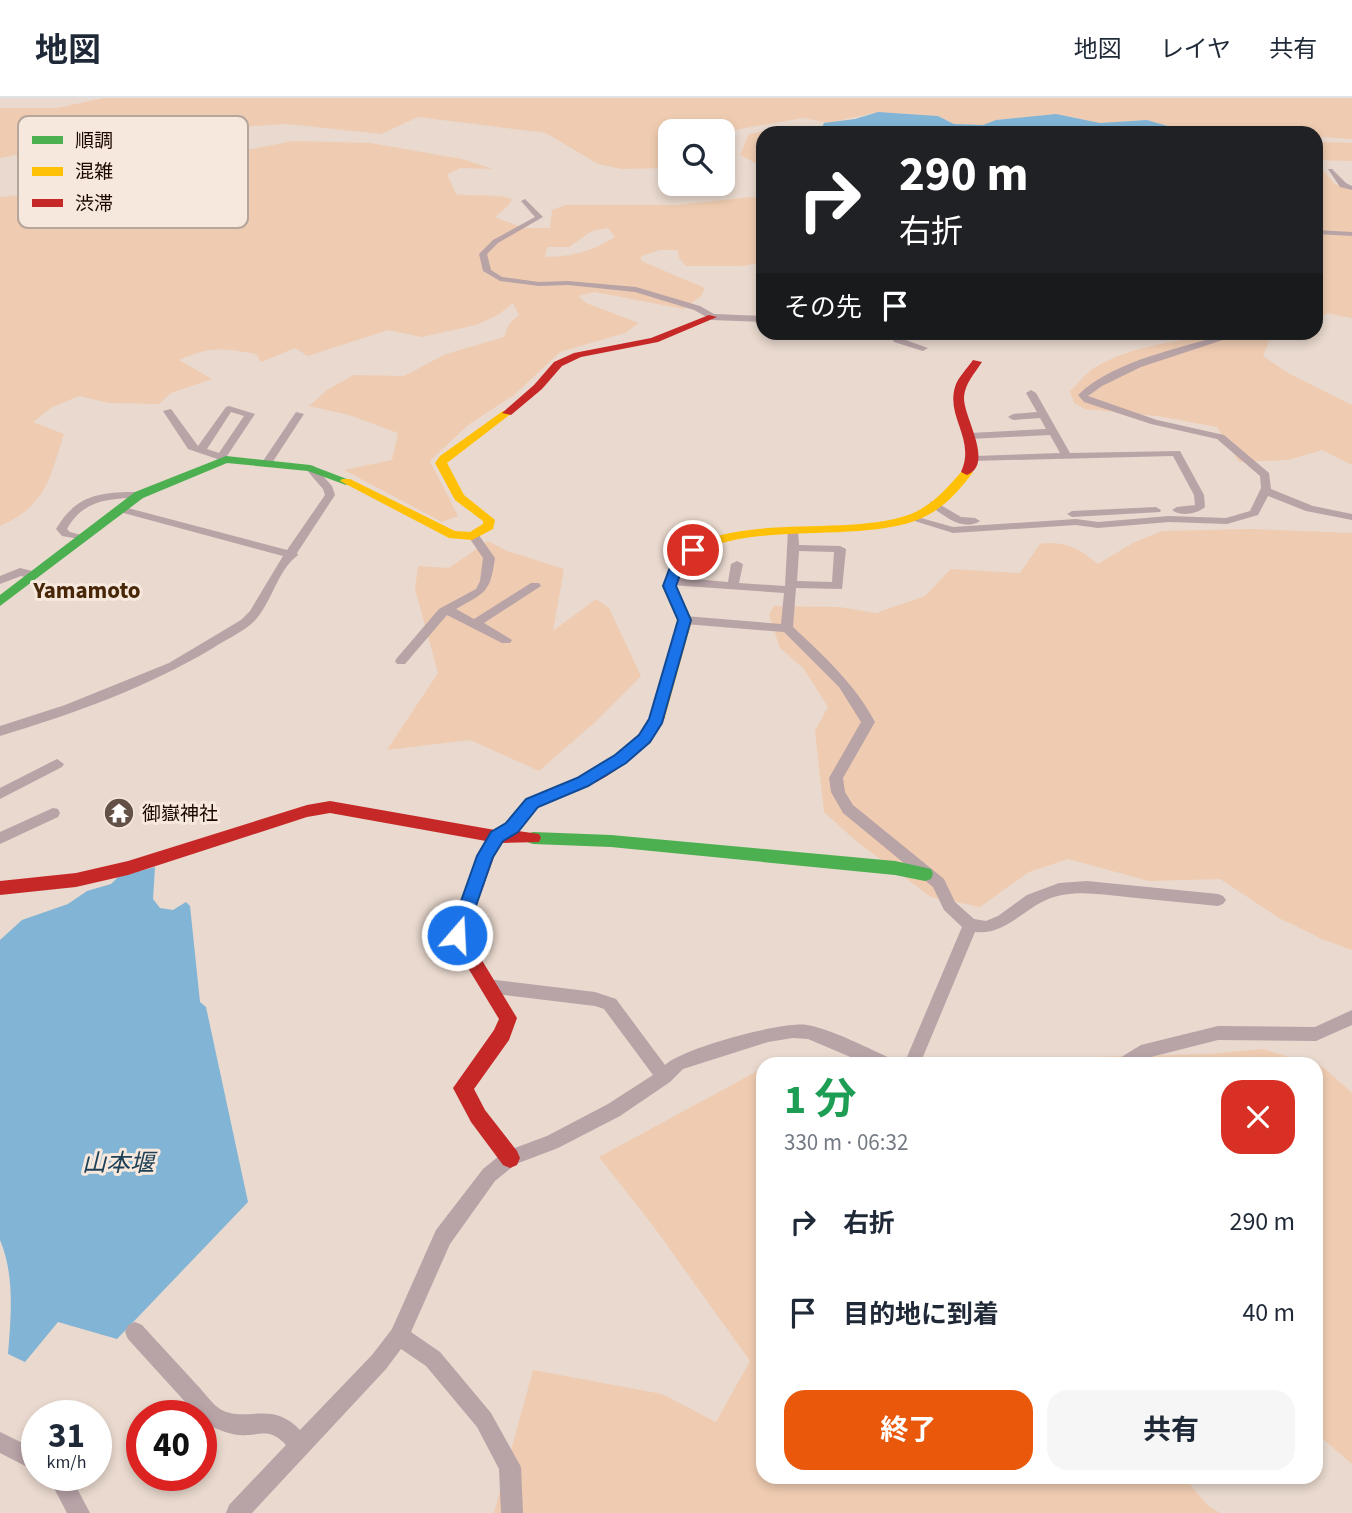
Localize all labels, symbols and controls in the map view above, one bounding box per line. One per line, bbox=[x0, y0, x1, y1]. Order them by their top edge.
text: 地図 bbox=[35, 27, 101, 74]
text: 地図 bbox=[1074, 32, 1122, 67]
text: レイヤ bbox=[1160, 32, 1231, 67]
text: 共有 bbox=[1269, 32, 1317, 67]
legend bbox=[18, 116, 248, 228]
map controls bbox=[658, 119, 735, 196]
button: search bbox=[658, 119, 735, 196]
text: 順調 bbox=[75, 128, 113, 155]
text: 290 m bbox=[899, 140, 1028, 210]
icon: right bbox=[784, 154, 875, 245]
text: 混雑 bbox=[75, 159, 113, 186]
text: 渋滞 bbox=[75, 191, 113, 218]
text: 右折 bbox=[899, 209, 963, 255]
icon: arrive bbox=[876, 287, 914, 325]
text: その先 bbox=[784, 289, 862, 326]
pin bbox=[663, 520, 723, 580]
icon: arrive bbox=[674, 531, 712, 569]
district label: Yamamoto bbox=[32, 574, 141, 607]
temple icon: 御嶽神社 bbox=[102, 796, 136, 830]
place label: 御嶽神社 bbox=[142, 801, 218, 828]
position arrow bbox=[420, 898, 494, 972]
text: 1 分 bbox=[784, 1070, 857, 1130]
button: close bbox=[1221, 1080, 1295, 1154]
text: 330 m · 06:32 bbox=[784, 1126, 908, 1159]
water label: 山本堰 bbox=[82, 1146, 158, 1181]
icon: right bbox=[784, 1203, 822, 1241]
text: 290 m bbox=[1229, 1203, 1295, 1240]
text: 右折 bbox=[843, 1205, 895, 1242]
icon: arrive bbox=[784, 1294, 822, 1332]
text: 40 m bbox=[1242, 1294, 1295, 1331]
text: 目的地に到着 bbox=[843, 1296, 999, 1333]
button: 終了 bbox=[784, 1390, 1033, 1470]
button: 共有 bbox=[1047, 1390, 1295, 1470]
speed limit sign: 40 bbox=[126, 1400, 217, 1491]
text: 31 bbox=[48, 1411, 85, 1461]
text: km/h bbox=[47, 1450, 86, 1475]

